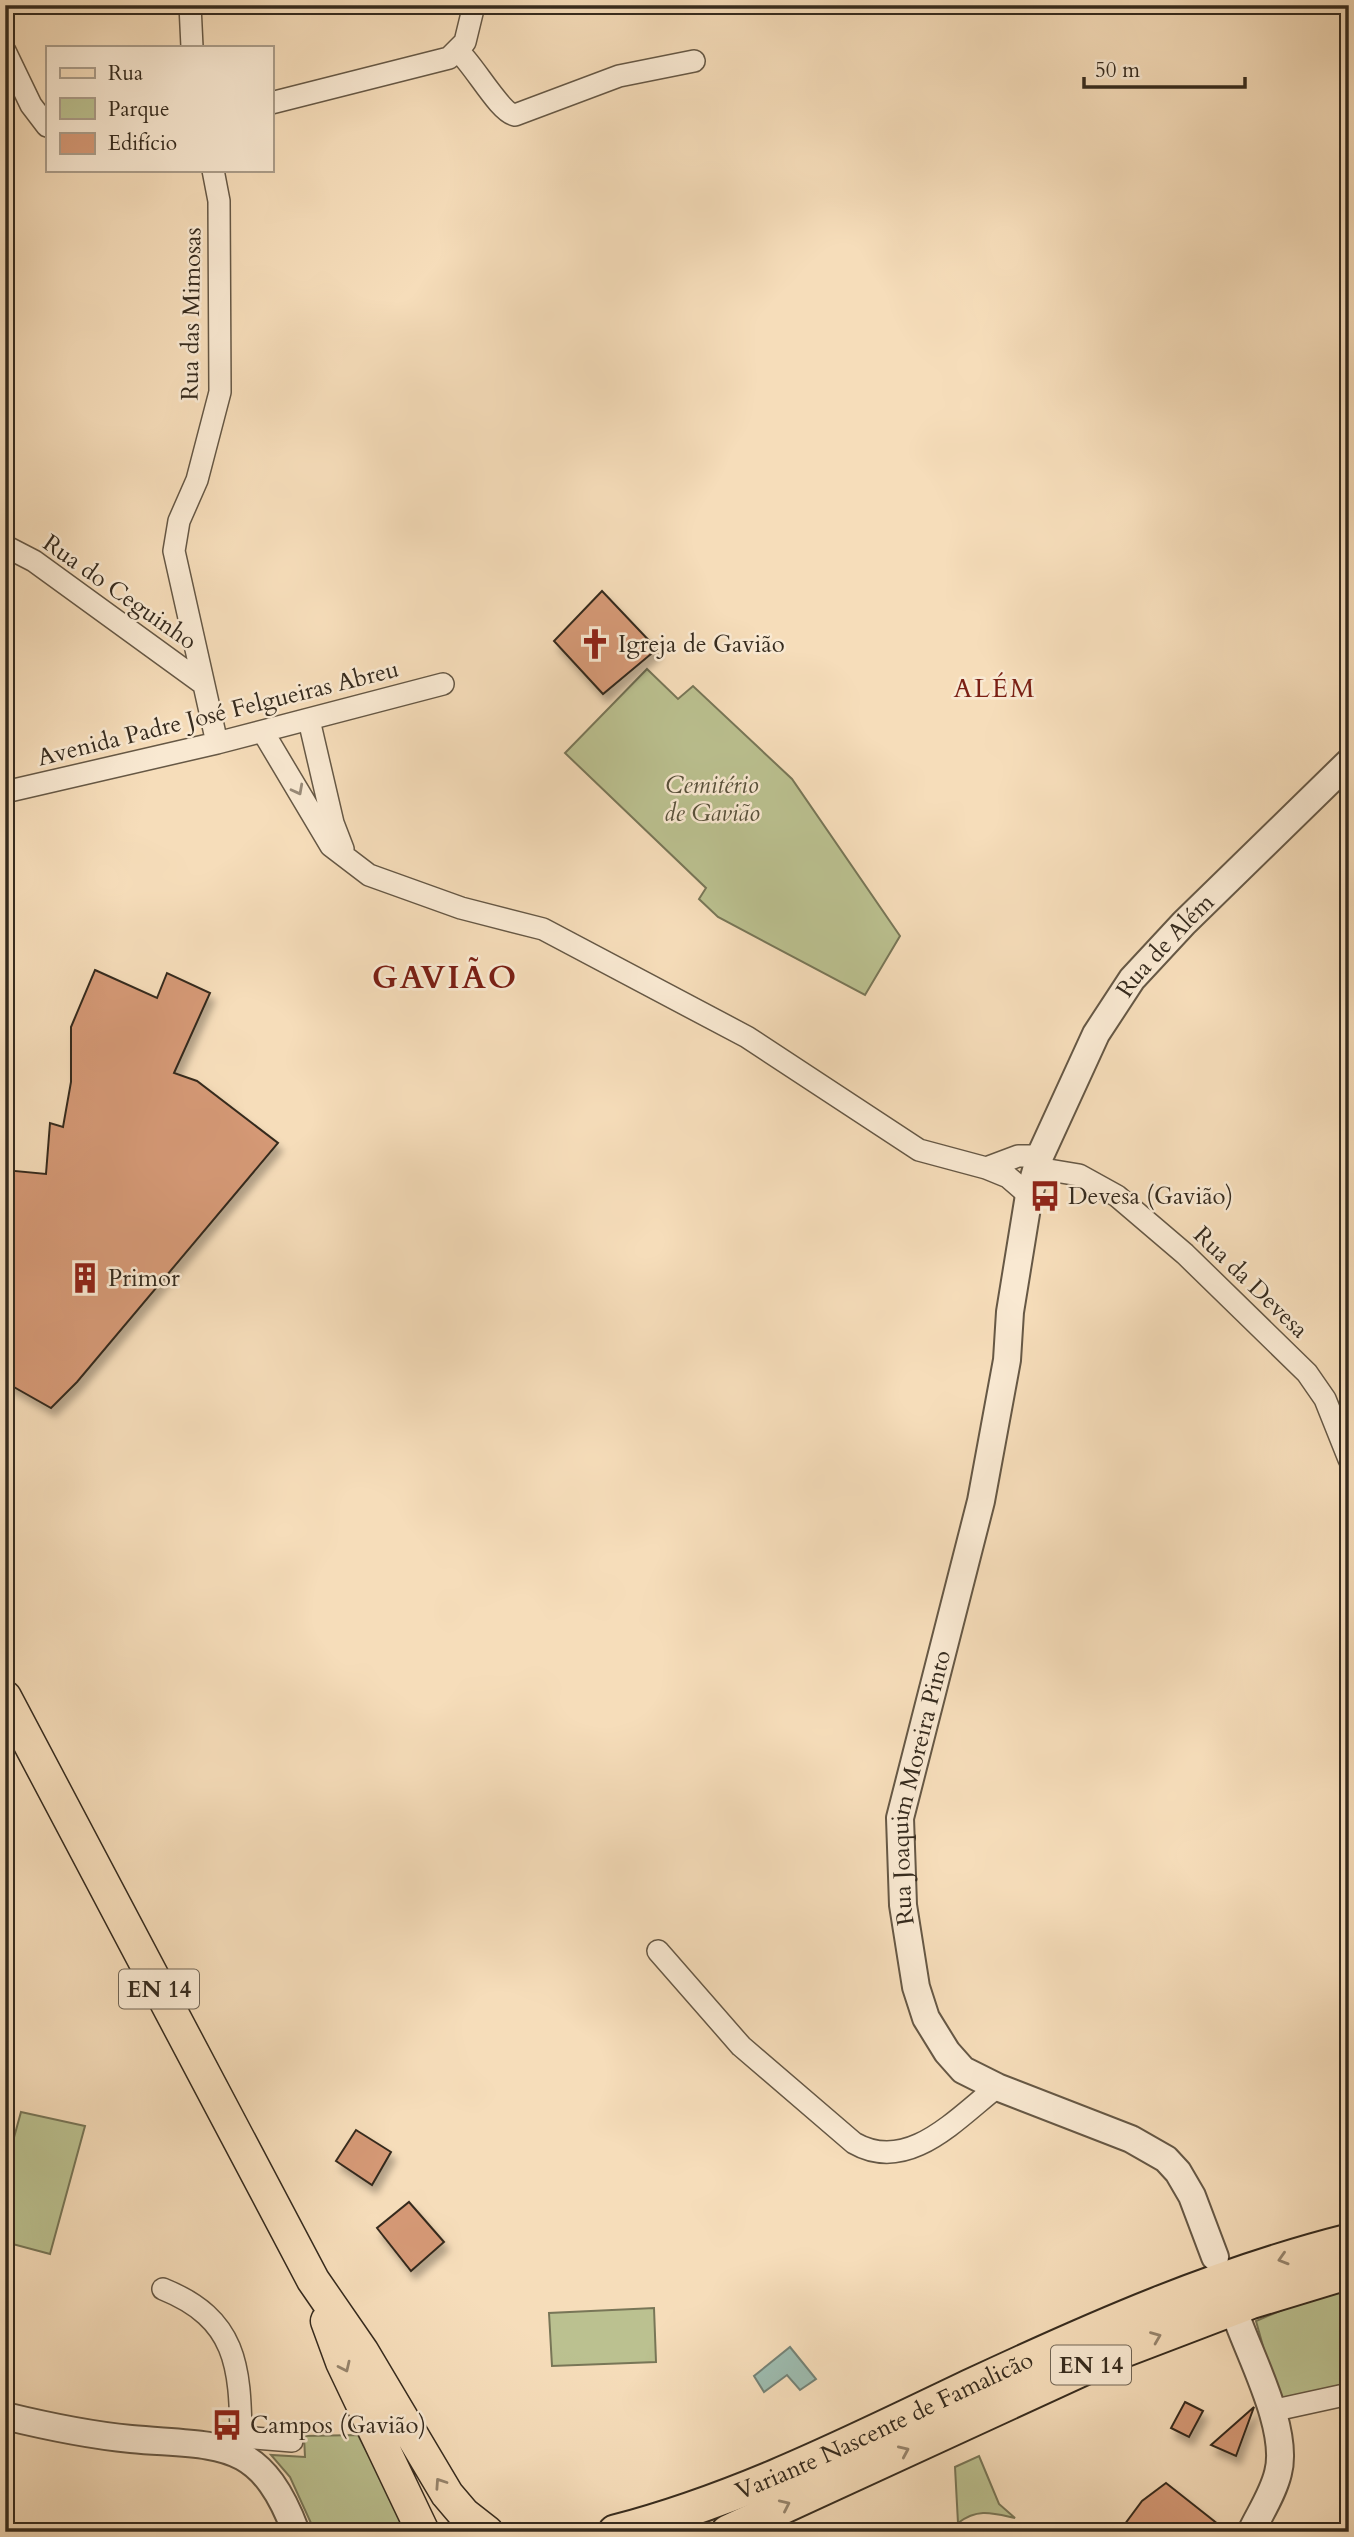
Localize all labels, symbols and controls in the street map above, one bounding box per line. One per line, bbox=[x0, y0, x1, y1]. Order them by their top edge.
legend bbox=[46, 46, 273, 172]
scale bar bbox=[1084, 46, 1246, 90]
text: 50 m bbox=[1095, 56, 1140, 85]
text: Rua bbox=[108, 59, 143, 88]
text: Parque bbox=[108, 95, 169, 124]
text: Edifício bbox=[108, 129, 177, 158]
street label: Rua das Mimosas bbox=[173, 227, 210, 401]
street label: Rua do Ceguinho bbox=[36, 527, 203, 658]
church icon: Igreja de Gavião bbox=[578, 627, 612, 661]
place label: Igreja de Gavião bbox=[618, 628, 785, 661]
street label: Avenida Padre José Felgueiras Abreu bbox=[34, 653, 402, 774]
district label: ALÉM bbox=[954, 671, 1036, 706]
park label: Cemitério de Gavião bbox=[664, 769, 760, 830]
one-way arrow bbox=[290, 783, 303, 795]
street label: Rua de Além bbox=[1108, 886, 1222, 1004]
district label: GAVIÃO bbox=[372, 956, 518, 1000]
bus stop icon: Devesa (Gavião) bbox=[1028, 1179, 1062, 1213]
place label: Devesa (Gavião) bbox=[1068, 1180, 1233, 1213]
street label: Rua da Devesa bbox=[1186, 1219, 1316, 1346]
building icon: Primor bbox=[68, 1261, 102, 1295]
place label: Primor bbox=[108, 1262, 180, 1295]
street label: Rua Joaquim Moreira Pinto bbox=[884, 1647, 959, 1928]
road number: EN 14 bbox=[119, 1970, 199, 2008]
one-way arrow bbox=[1277, 2251, 1289, 2266]
one-way arrow bbox=[1150, 2332, 1162, 2346]
street label: Variante Nascente de Famalicão bbox=[731, 2343, 1039, 2508]
road number: EN 14 bbox=[1051, 2346, 1131, 2384]
one-way arrow bbox=[337, 2360, 351, 2372]
bus stop icon: Campos (Gavião) bbox=[210, 2408, 244, 2442]
place label: Campos (Gavião) bbox=[250, 2409, 426, 2442]
one-way arrow bbox=[897, 2445, 910, 2459]
one-way arrow bbox=[436, 2478, 448, 2491]
one-way arrow bbox=[778, 2499, 790, 2513]

